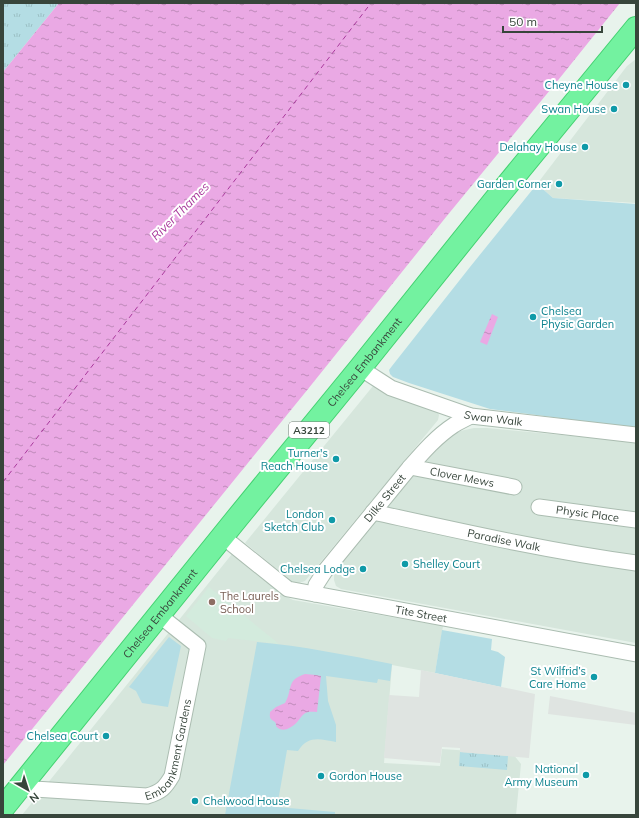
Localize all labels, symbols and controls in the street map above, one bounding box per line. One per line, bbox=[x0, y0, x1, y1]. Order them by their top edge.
scale bar bbox=[503, 8, 602, 34]
text: 50 m bbox=[509, 14, 537, 29]
place label: Cheyne House bbox=[544, 78, 618, 92]
marker: Cheyne House bbox=[621, 80, 631, 90]
place label: Swan House bbox=[541, 102, 606, 116]
marker: Swan House bbox=[609, 104, 619, 114]
place label: Delahay House bbox=[499, 140, 577, 154]
marker: Delahay House bbox=[580, 142, 590, 152]
place label: Garden Corner bbox=[477, 177, 551, 191]
water label: River Thames bbox=[148, 179, 212, 243]
marker: Garden Corner bbox=[554, 179, 564, 189]
place label: Chelsea Physic Garden bbox=[541, 304, 614, 331]
marker: Chelsea Physic Garden bbox=[528, 312, 538, 322]
street label: Chelsea Embankment bbox=[324, 314, 405, 410]
street label: Swan Walk bbox=[462, 407, 523, 429]
road number: A3212 bbox=[289, 422, 329, 438]
place label: Turner's Reach House bbox=[261, 446, 328, 473]
marker: Turner's Reach House bbox=[331, 454, 341, 464]
street label: Clover Mews bbox=[429, 464, 495, 490]
street label: Dilke Street bbox=[361, 471, 409, 525]
street label: Physic Place bbox=[555, 502, 620, 525]
place label: London Sketch Club bbox=[264, 507, 324, 534]
marker: London Sketch Club bbox=[327, 515, 337, 525]
street label: Paradise Walk bbox=[466, 526, 542, 554]
place label: Shelley Court bbox=[413, 557, 480, 571]
marker: Shelley Court bbox=[400, 559, 410, 569]
place label: Chelsea Lodge bbox=[280, 562, 355, 576]
marker: Chelsea Lodge bbox=[358, 564, 368, 574]
street label: Chelsea Embankment bbox=[120, 566, 200, 661]
place label: The Laurels School bbox=[220, 589, 279, 616]
marker: The Laurels School bbox=[207, 597, 217, 607]
street label: Tite Street bbox=[394, 602, 448, 626]
place label: St Wilfrid’s Care Home bbox=[529, 664, 586, 691]
marker: St Wilfrid’s Care Home bbox=[589, 672, 599, 682]
street label: Embankment Gardens bbox=[143, 698, 194, 803]
place label: Chelsea Court bbox=[27, 729, 98, 743]
marker: Chelsea Court bbox=[101, 731, 111, 741]
place label: National Army Museum bbox=[504, 762, 578, 789]
place label: Gordon House bbox=[329, 769, 402, 783]
north arrow bbox=[8, 770, 48, 810]
marker: National Army Museum bbox=[581, 770, 591, 780]
marker: Gordon House bbox=[316, 771, 326, 781]
text: N bbox=[27, 790, 42, 806]
place label: Chelwood House bbox=[203, 794, 290, 808]
marker: Chelwood House bbox=[190, 796, 200, 806]

